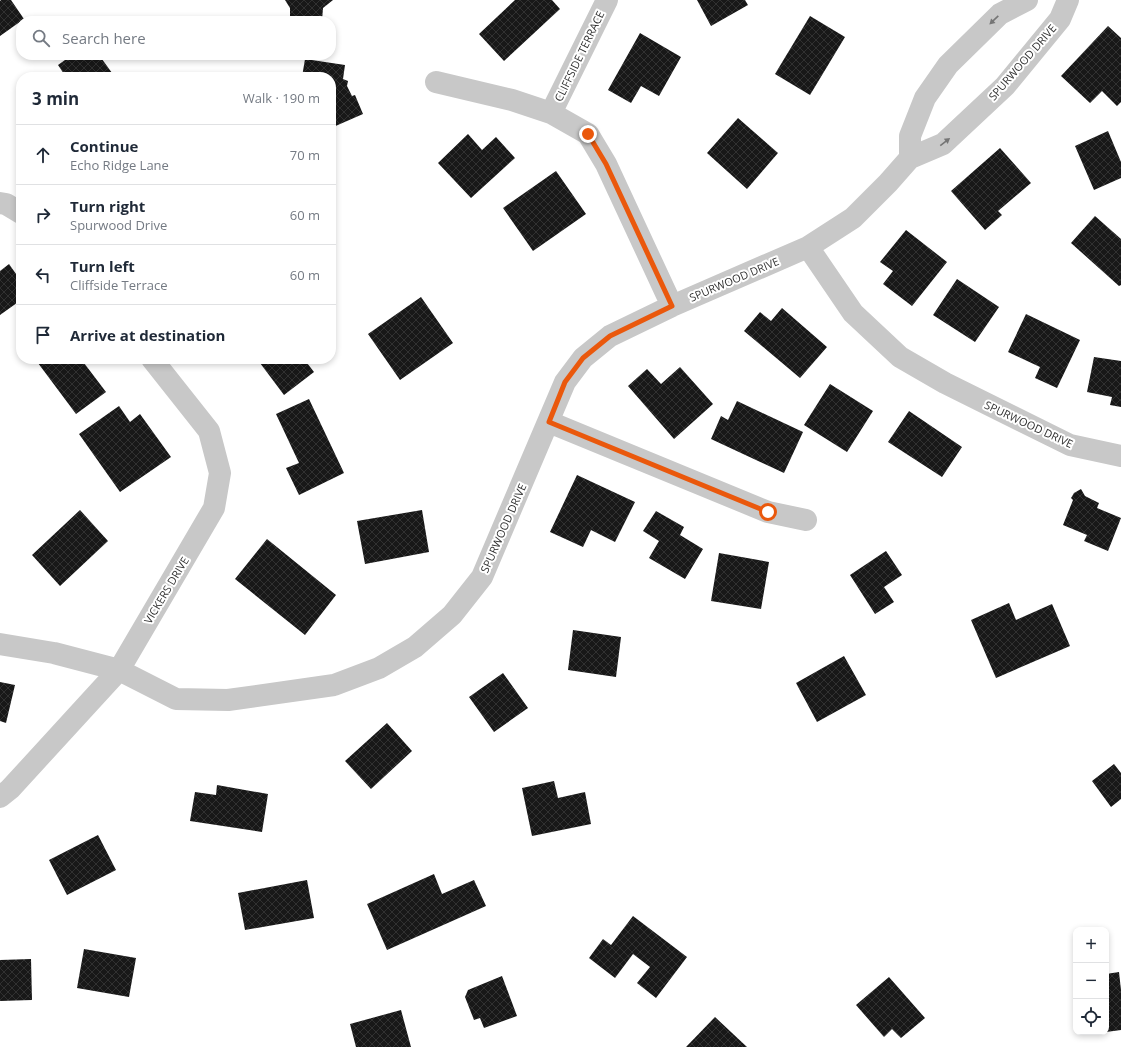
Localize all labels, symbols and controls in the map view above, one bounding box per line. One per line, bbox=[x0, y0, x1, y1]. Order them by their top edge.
street label: CLIFFSIDE TERRACE bbox=[551, 8, 607, 104]
one-way arrow bbox=[989, 15, 999, 25]
search box bbox=[16, 16, 336, 60]
street label: SPURWOOD DRIVE bbox=[985, 21, 1059, 103]
icon: search bbox=[30, 27, 52, 49]
text: Search here bbox=[62, 28, 146, 48]
text: 3 min bbox=[32, 87, 79, 110]
text: Walk · 190 m bbox=[243, 89, 320, 107]
route end bbox=[579, 125, 597, 143]
text: Continue bbox=[70, 136, 138, 156]
one-way arrow bbox=[939, 137, 950, 146]
icon: ahead bbox=[32, 144, 54, 166]
text: 70 m bbox=[290, 146, 320, 164]
text: Echo Ridge Lane bbox=[70, 156, 169, 174]
text: Turn right bbox=[70, 196, 145, 216]
icon: right bbox=[32, 204, 54, 226]
text: 60 m bbox=[290, 206, 320, 224]
text: Spurwood Drive bbox=[70, 216, 167, 234]
street label: SPURWOOD DRIVE bbox=[687, 253, 781, 305]
text: Turn left bbox=[70, 256, 135, 276]
icon: left bbox=[32, 264, 54, 286]
text: 60 m bbox=[290, 266, 320, 284]
text: Cliffside Terrace bbox=[70, 276, 167, 294]
icon: arrive bbox=[32, 324, 54, 346]
text: Arrive at destination bbox=[70, 325, 225, 345]
street label: SPURWOOD DRIVE bbox=[982, 397, 1076, 451]
street label: SPURWOOD DRIVE bbox=[477, 481, 529, 575]
route start bbox=[759, 503, 777, 521]
street label: VICKERS DRIVE bbox=[140, 554, 192, 626]
map controls bbox=[1073, 927, 1109, 1035]
button: + bbox=[1073, 927, 1109, 963]
button: − bbox=[1073, 963, 1109, 999]
button: locate bbox=[1073, 999, 1109, 1035]

